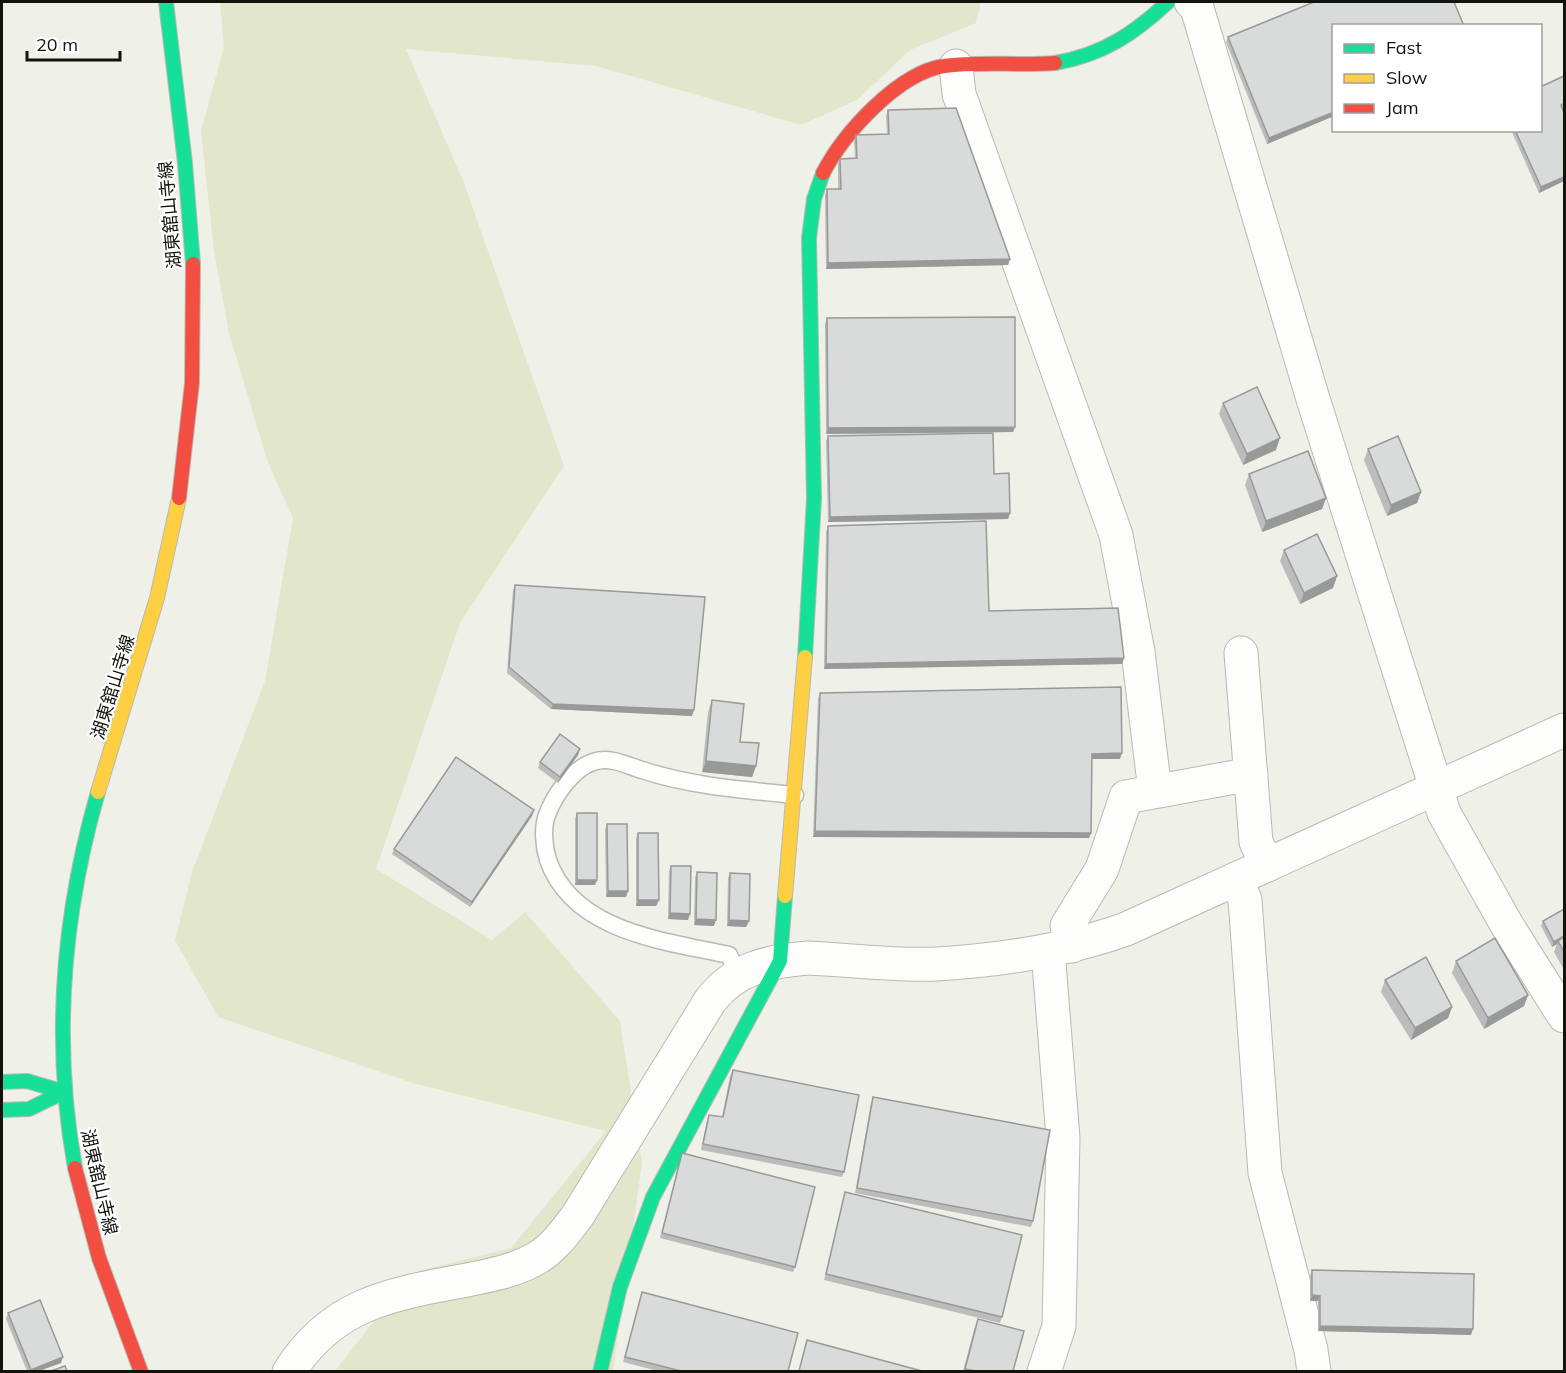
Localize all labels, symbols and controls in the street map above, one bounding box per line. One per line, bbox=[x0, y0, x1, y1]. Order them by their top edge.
scale bar bbox=[27, 24, 120, 62]
legend bbox=[1332, 24, 1542, 132]
text: 20 m bbox=[36, 33, 78, 56]
text: Fast bbox=[1386, 36, 1422, 59]
text: Slow bbox=[1386, 66, 1428, 89]
text: Jam bbox=[1386, 96, 1419, 119]
street label: 湖東舘山寺線 bbox=[153, 160, 186, 270]
street label: 湖東舘山寺線 bbox=[86, 632, 139, 742]
street label: 湖東舘山寺線 bbox=[76, 1127, 123, 1237]

